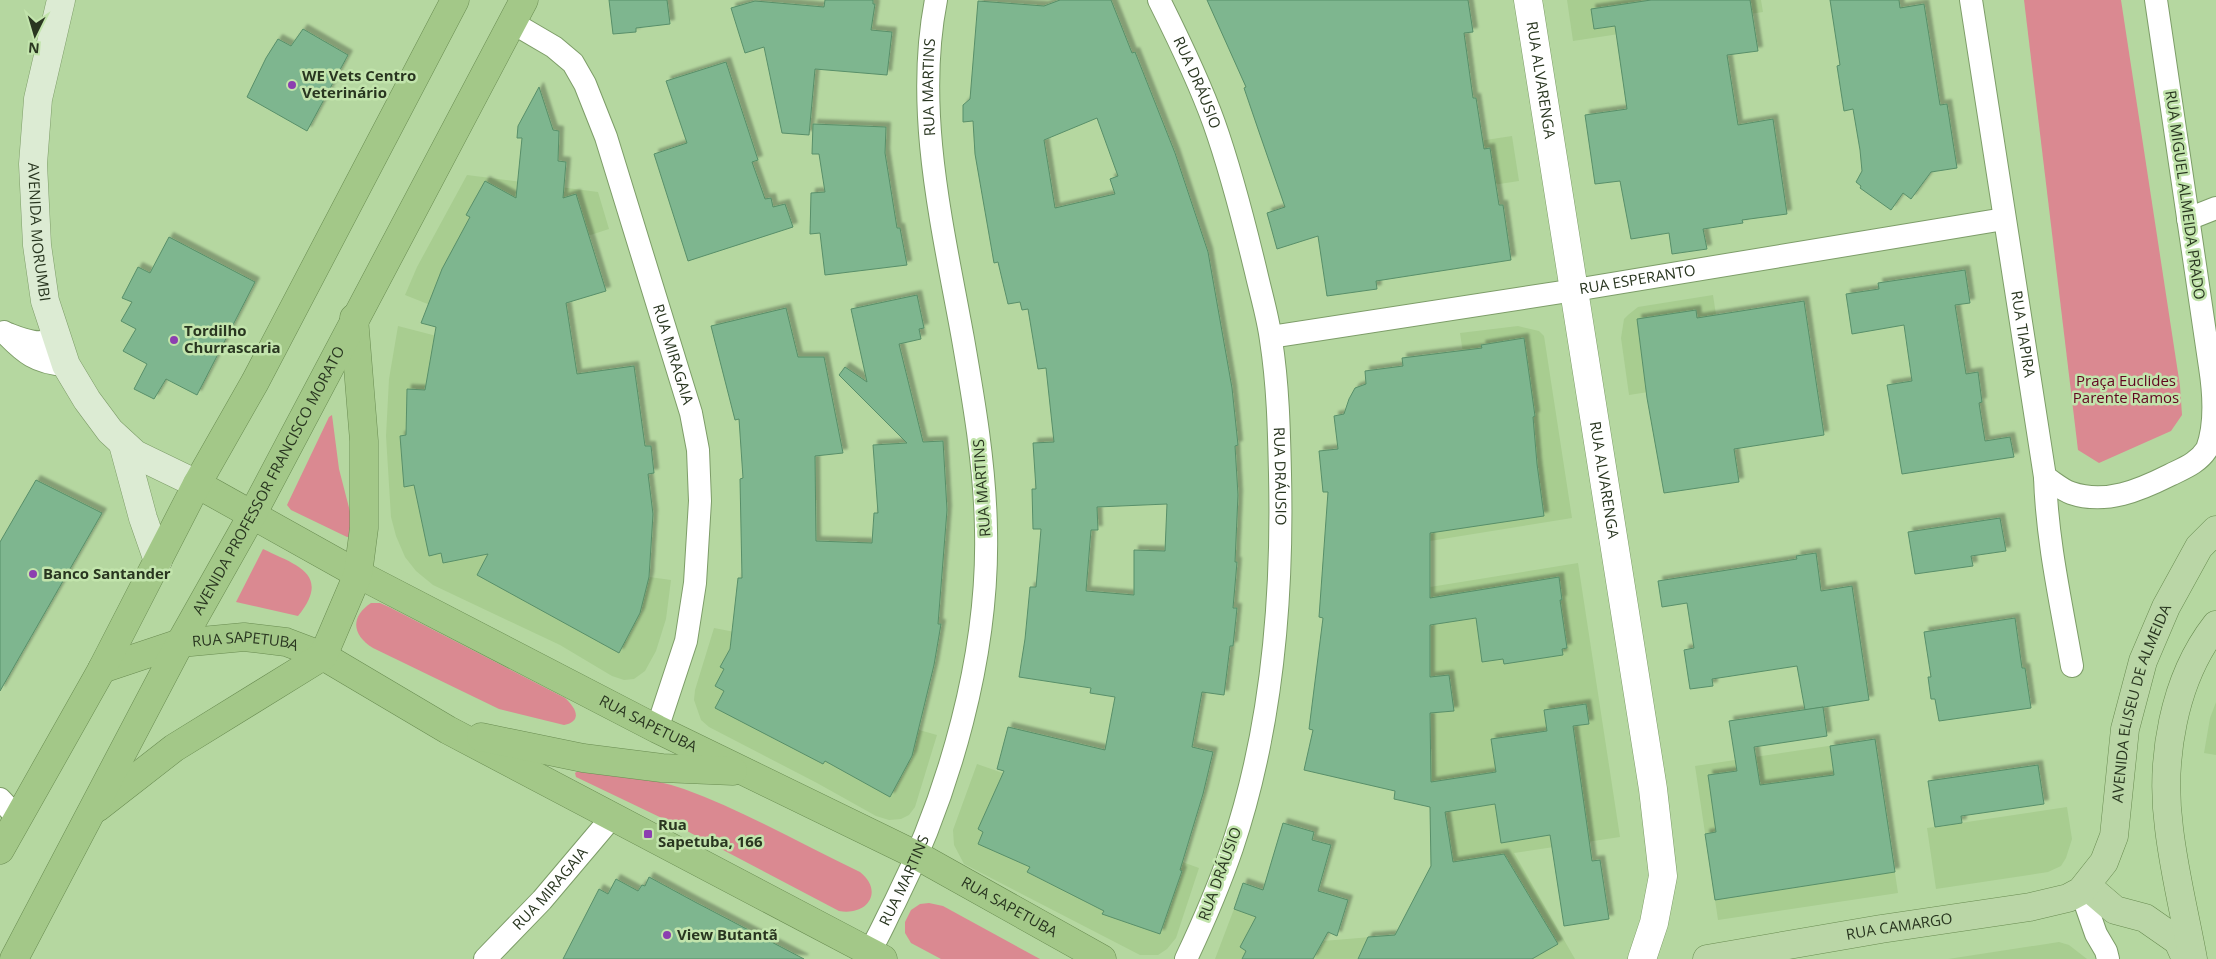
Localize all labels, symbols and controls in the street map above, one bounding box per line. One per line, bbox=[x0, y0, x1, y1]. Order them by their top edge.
north arrow bbox=[10, 10, 60, 60]
street label: RUA ALVARENGA bbox=[1522, 20, 1561, 141]
street label: RUA DRÁUSIO bbox=[1169, 33, 1226, 131]
street label: RUA MARTINS bbox=[917, 37, 939, 137]
text: N bbox=[27, 38, 40, 58]
place label: WE Vets Centro Veterinário bbox=[302, 65, 416, 102]
marker: WE Vets Centro Veterinário bbox=[286, 79, 298, 91]
street label: RUA MIGUEL ALMEIDA PRADO bbox=[2161, 89, 2211, 301]
street label: AVENIDA MORUMBI bbox=[24, 162, 56, 302]
street label: RUA ESPERANTO bbox=[1578, 259, 1697, 298]
street label: RUA TIAPIRA bbox=[2007, 289, 2040, 379]
street label: RUA MIRAGAIA bbox=[649, 301, 699, 407]
place label: Tordilho Churrascaria bbox=[184, 320, 281, 357]
marker: Tordilho Churrascaria bbox=[168, 334, 180, 346]
street label: AVENIDA PROFESSOR FRANCISCO MORATO bbox=[187, 342, 348, 618]
park label: Praça Euclides Parente Ramos bbox=[2073, 370, 2179, 407]
street label: RUA ALVARENGA bbox=[1586, 420, 1624, 541]
street label: RUA DRÁUSIO bbox=[1270, 427, 1291, 525]
street label: RUA MARTINS bbox=[968, 439, 994, 538]
place label: Banco Santander bbox=[43, 563, 171, 583]
marker: Banco Santander bbox=[27, 568, 39, 580]
street label: AVENIDA ELISEU DE ALMEIDA bbox=[2106, 600, 2175, 804]
street label: RUA SAPETUBA bbox=[191, 626, 302, 655]
street label: RUA SAPETUBA bbox=[596, 690, 701, 756]
place label: Rua Sapetuba, 166 bbox=[658, 814, 763, 851]
street label: RUA DRÁUSIO bbox=[1193, 824, 1245, 923]
marker: Rua Sapetuba, 166 bbox=[642, 828, 654, 840]
street label: RUA MARTINS bbox=[874, 832, 933, 929]
street label: RUA MIRAGAIA bbox=[508, 842, 592, 934]
street label: RUA SAPETUBA bbox=[958, 871, 1062, 941]
street label: RUA CAMARGO bbox=[1844, 908, 1954, 944]
place label: View Butantã bbox=[677, 924, 778, 944]
marker: View Butantã bbox=[661, 929, 673, 941]

